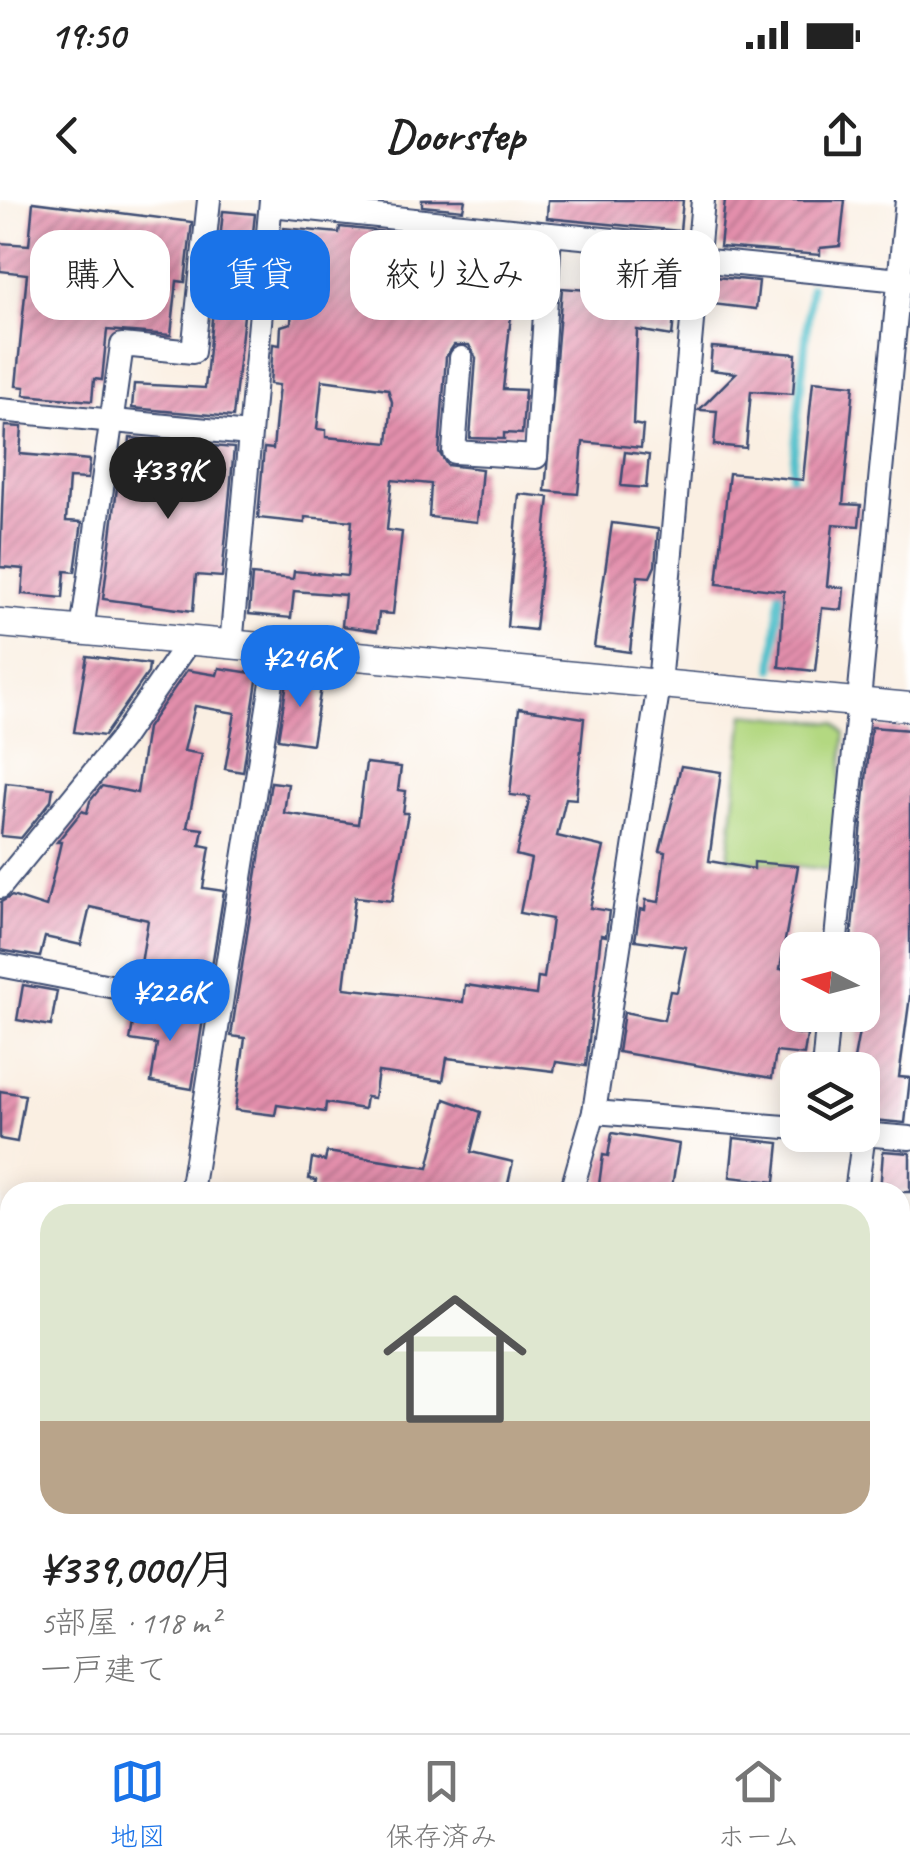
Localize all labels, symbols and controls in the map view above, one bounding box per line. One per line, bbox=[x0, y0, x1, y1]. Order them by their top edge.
text: 19:50 bbox=[50, 12, 125, 59]
text: Doorstep bbox=[386, 107, 524, 164]
icon: back bbox=[40, 108, 95, 163]
icon: share bbox=[815, 108, 870, 163]
chip: 購入 bbox=[30, 230, 170, 320]
chip: 賃貸 bbox=[190, 230, 330, 320]
chip: 絞り込み bbox=[350, 230, 560, 320]
chip: 新着 bbox=[580, 230, 720, 320]
pin: ¥339K bbox=[98, 437, 238, 522]
text: ¥339K bbox=[131, 449, 205, 490]
pin: ¥246K bbox=[230, 625, 370, 710]
text: ¥246K bbox=[263, 637, 337, 678]
north arrow bbox=[780, 932, 880, 1032]
map controls bbox=[780, 932, 880, 1152]
pin: ¥226K bbox=[100, 959, 240, 1044]
text: ¥226K bbox=[133, 971, 207, 1012]
button: layers bbox=[780, 1052, 880, 1152]
icon: home bbox=[365, 1269, 545, 1449]
text: ¥339,000/月 bbox=[40, 1543, 236, 1596]
text: 5部屋 · 118 m² bbox=[40, 1602, 219, 1643]
text: 一戸建て bbox=[40, 1649, 168, 1690]
tab: 地図 bbox=[110, 1754, 166, 1854]
tab: 保存済み bbox=[386, 1754, 498, 1854]
tab: ホーム bbox=[717, 1754, 800, 1854]

